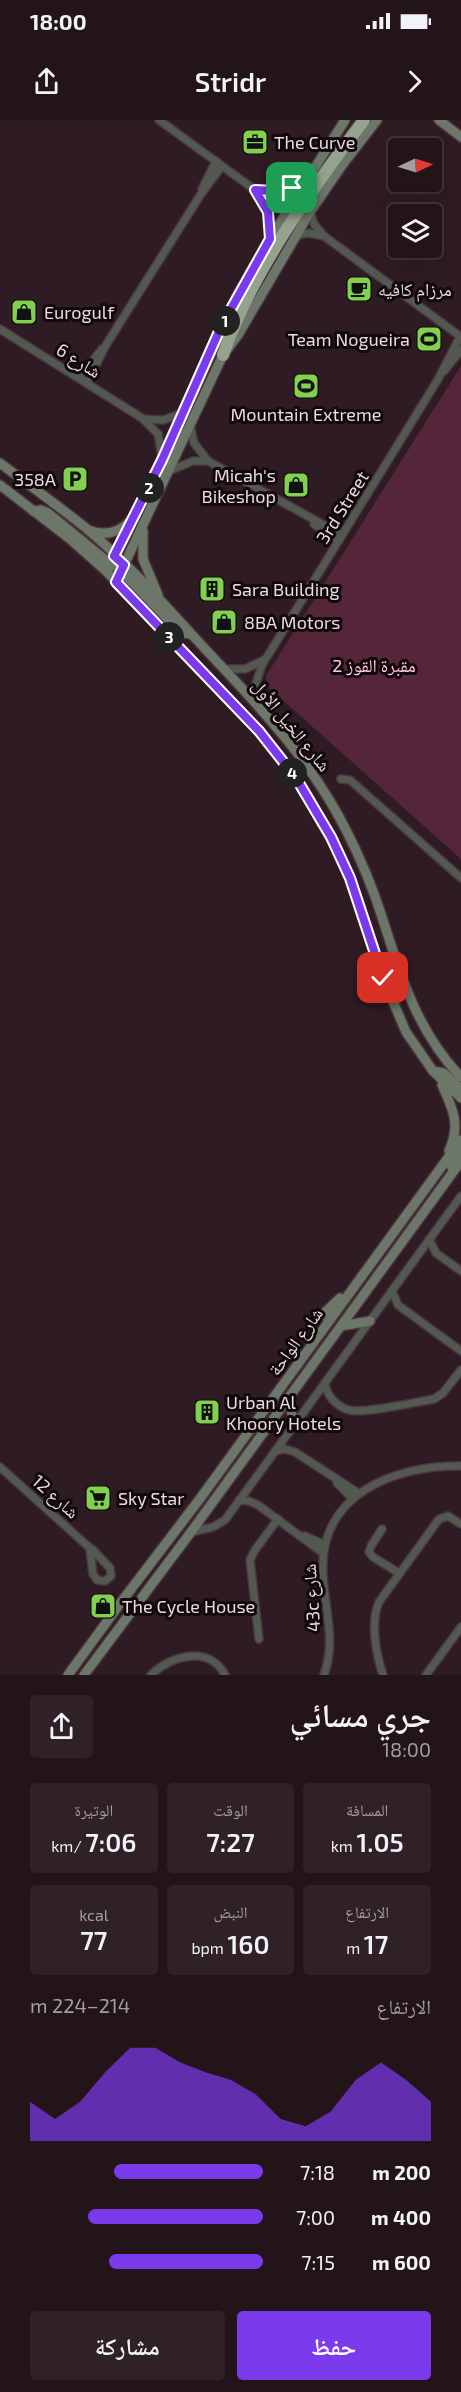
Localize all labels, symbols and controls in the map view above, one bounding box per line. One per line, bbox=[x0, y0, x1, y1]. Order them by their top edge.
text: 18:00 bbox=[30, 8, 87, 34]
icon: share bbox=[30, 65, 63, 98]
text: Stridr bbox=[195, 65, 266, 97]
icon: forward bbox=[398, 65, 431, 98]
office icon: The Curve bbox=[240, 127, 270, 157]
place label: The Curve bbox=[274, 131, 355, 153]
north arrow bbox=[388, 138, 442, 192]
map controls bbox=[388, 138, 442, 258]
pin bbox=[266, 162, 317, 213]
icon: arrive bbox=[275, 171, 308, 204]
button: layers bbox=[388, 204, 442, 258]
cafe icon: مرزام كافيه bbox=[344, 274, 374, 304]
place label: مرزام كافيه bbox=[378, 278, 452, 302]
shop icon: Eurogulf bbox=[9, 297, 39, 327]
place label: Eurogulf bbox=[44, 301, 115, 323]
pin: 1 bbox=[210, 306, 240, 336]
text: 1 bbox=[222, 311, 228, 330]
sports icon: Team Nogueira bbox=[414, 324, 444, 354]
place label: Team Nogueira bbox=[288, 328, 410, 350]
street label: شارع 6 bbox=[52, 338, 105, 383]
sports icon: Mountain Extreme bbox=[291, 371, 321, 401]
place label: Mountain Extreme bbox=[231, 403, 381, 425]
parking icon: 358A bbox=[60, 464, 90, 494]
place label: Micah's Bikeshop bbox=[202, 464, 276, 507]
street label: 3rd Street bbox=[311, 467, 373, 547]
place label: 358A bbox=[14, 468, 57, 490]
shop icon: Micah's Bikeshop bbox=[281, 470, 311, 500]
pin: 2 bbox=[134, 473, 164, 503]
text: 2 bbox=[144, 478, 154, 497]
building icon: Sara Building bbox=[197, 574, 227, 604]
place label: Sara Building bbox=[232, 578, 340, 600]
shop icon: 8BA Motors bbox=[209, 607, 239, 637]
place label: 8BA Motors bbox=[244, 611, 340, 633]
pin: 3 bbox=[154, 622, 184, 652]
text: 3 bbox=[164, 627, 174, 646]
park label: مقبرة القوز 2 bbox=[332, 654, 416, 677]
street label: شارع الخيل الأول bbox=[247, 674, 336, 776]
pin: 4 bbox=[277, 758, 307, 788]
text: 4 bbox=[287, 763, 297, 782]
pin bbox=[357, 952, 408, 1003]
icon: check bbox=[366, 961, 399, 994]
street label: شارع الواحة bbox=[263, 1303, 328, 1380]
place label: Urban Al Khoory Hotels bbox=[226, 1391, 341, 1434]
building icon: Urban Al Khoory Hotels bbox=[192, 1397, 222, 1427]
street label: شارع 12 bbox=[27, 1469, 84, 1523]
supermarket icon: Sky Star bbox=[83, 1483, 113, 1513]
place label: Sky Star bbox=[118, 1487, 184, 1509]
street label: 43c شارع bbox=[298, 1563, 325, 1633]
shop icon: The Cycle House bbox=[88, 1591, 118, 1621]
place label: The Cycle House bbox=[122, 1595, 255, 1617]
text: جري مسائي bbox=[290, 1694, 431, 1734]
button: share bbox=[30, 1695, 93, 1758]
text: 18:00 bbox=[382, 1737, 431, 1761]
text: الوتيرة bbox=[74, 1800, 113, 1819]
text: الوقت bbox=[213, 1800, 248, 1819]
text: المسافة bbox=[346, 1800, 388, 1819]
text: 7:06 bbox=[85, 1826, 136, 1857]
text: 7:27 bbox=[206, 1826, 255, 1857]
text: 1.05 bbox=[356, 1826, 404, 1857]
text: /km bbox=[51, 1836, 85, 1855]
text: km bbox=[331, 1836, 356, 1855]
text: النبض bbox=[213, 1902, 248, 1921]
text: الارتفاع bbox=[345, 1902, 389, 1921]
text: kcal bbox=[79, 1905, 108, 1924]
text: 77 bbox=[80, 1924, 107, 1955]
text: 160 bbox=[227, 1928, 270, 1959]
text: 17 bbox=[364, 1928, 388, 1959]
text: bpm bbox=[191, 1938, 227, 1957]
text: m bbox=[346, 1938, 364, 1957]
text: 214–224 m bbox=[30, 1993, 130, 2017]
text: الارتفاع bbox=[376, 1994, 431, 2018]
text: 7:18 bbox=[300, 2160, 335, 2184]
text: 200 m bbox=[372, 2160, 431, 2184]
text: 7:00 bbox=[296, 2205, 335, 2229]
text: 400 m bbox=[371, 2205, 431, 2229]
text: 7:15 bbox=[301, 2250, 335, 2274]
text: 600 m bbox=[372, 2250, 431, 2274]
button: مشاركة bbox=[30, 2311, 225, 2380]
button: حفظ bbox=[237, 2311, 431, 2380]

